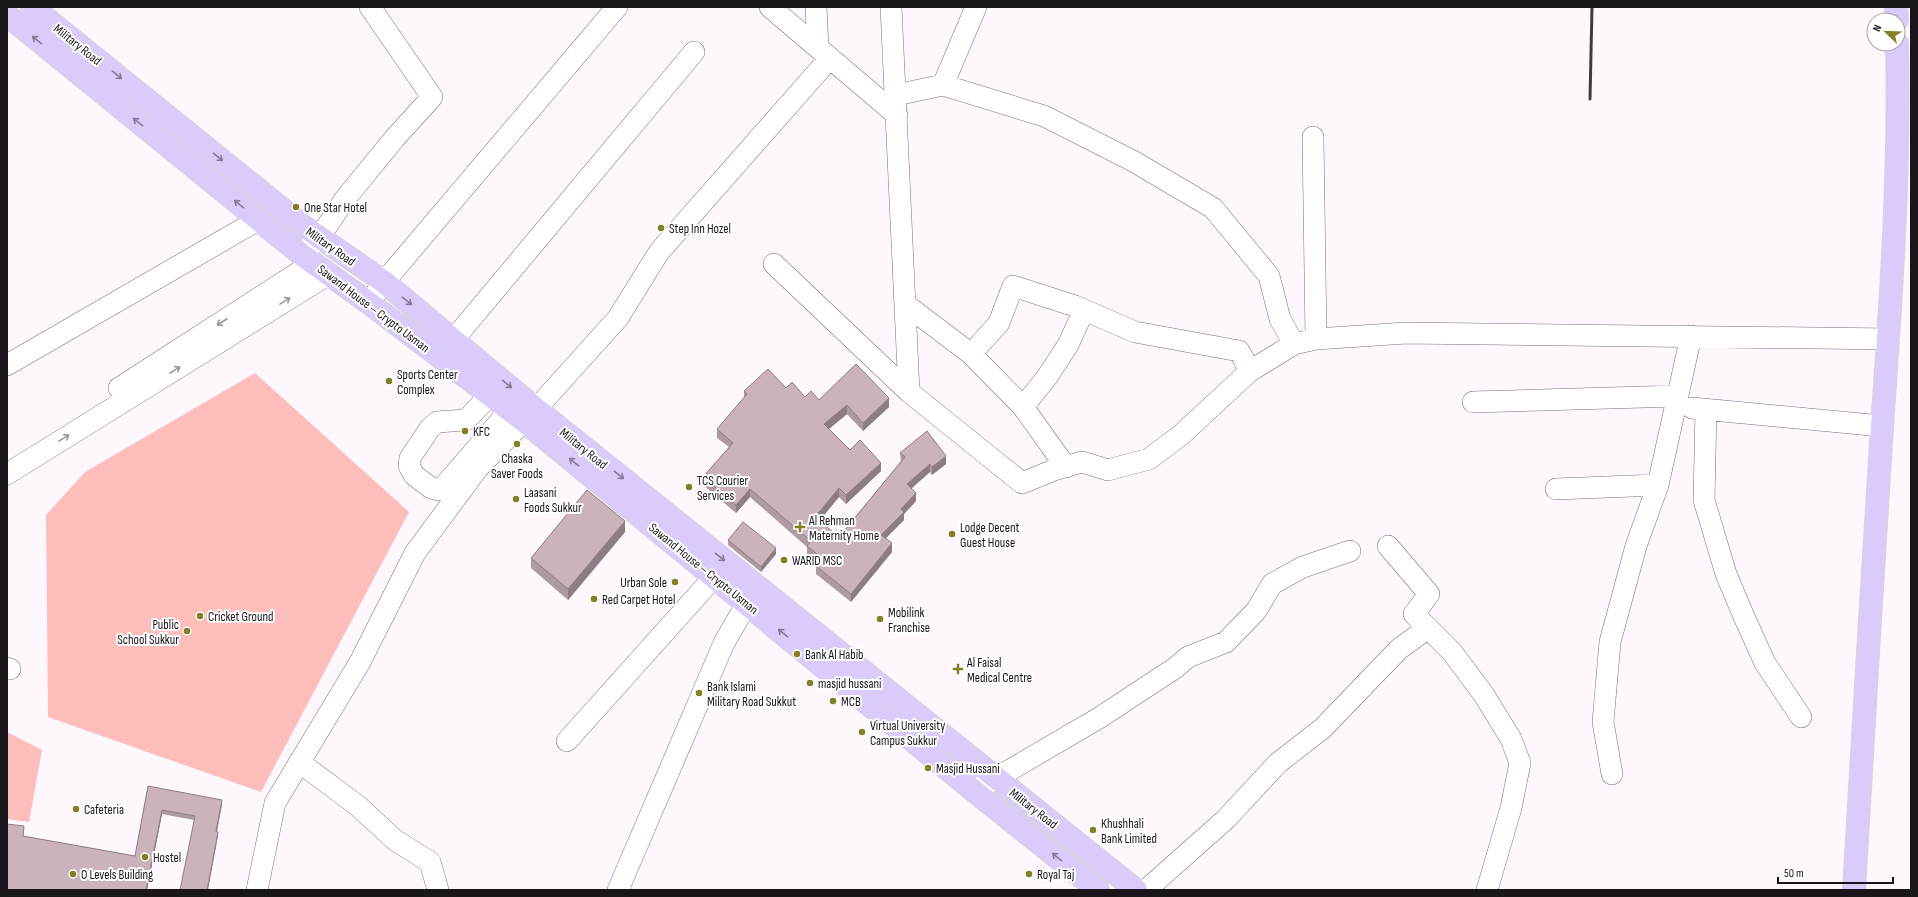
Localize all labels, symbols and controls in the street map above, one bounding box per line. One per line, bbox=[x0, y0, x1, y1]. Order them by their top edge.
north arrow bbox=[1866, 12, 1906, 52]
street label: Military Road bbox=[50, 21, 104, 69]
text: N bbox=[1870, 23, 1884, 34]
one-way arrow bbox=[32, 36, 43, 44]
one-way arrow bbox=[111, 71, 122, 80]
one-way arrow bbox=[133, 118, 144, 126]
one-way arrow bbox=[212, 153, 223, 161]
one-way arrow bbox=[234, 200, 244, 209]
place label: One Star Hotel bbox=[304, 200, 367, 216]
marker: One Star Hotel bbox=[291, 202, 301, 212]
place label: Step Inn Hozel bbox=[669, 221, 731, 237]
marker: Step Inn Hozel bbox=[656, 223, 666, 233]
street label: Military Road bbox=[303, 224, 358, 270]
street label: Sawand House – Crypto Usman bbox=[314, 261, 433, 356]
one-way arrow bbox=[279, 297, 291, 305]
one-way arrow bbox=[402, 297, 413, 305]
one-way arrow bbox=[217, 318, 228, 326]
one-way arrow bbox=[169, 366, 181, 374]
place label: Sports Center Complex bbox=[397, 367, 458, 398]
marker: Sports Center Complex bbox=[384, 376, 394, 386]
one-way arrow bbox=[502, 380, 513, 389]
place label: KFC bbox=[473, 424, 490, 440]
street label: Military Road bbox=[556, 425, 610, 473]
marker: KFC bbox=[460, 426, 470, 436]
one-way arrow bbox=[58, 434, 70, 442]
marker: Chaska Saver Foods bbox=[512, 439, 522, 449]
place label: Chaska Saver Foods bbox=[491, 451, 543, 482]
one-way arrow bbox=[568, 458, 579, 466]
one-way arrow bbox=[613, 471, 624, 480]
place label: TCS Courier Services bbox=[697, 473, 748, 504]
marker: TCS Courier Services bbox=[684, 482, 694, 492]
place label: Laasani Foods Sukkur bbox=[524, 485, 582, 516]
marker: Laasani Foods Sukkur bbox=[511, 494, 521, 504]
place label: Al Rehman Maternity Home bbox=[808, 513, 879, 544]
street label: Sawand House – Crypto Usman bbox=[645, 520, 761, 618]
place label: Lodge Decent Guest House bbox=[960, 520, 1020, 551]
marker: Al Rehman Maternity Home bbox=[794, 521, 806, 533]
marker: Lodge Decent Guest House bbox=[947, 529, 957, 539]
one-way arrow bbox=[714, 553, 725, 561]
place label: WARID MSC bbox=[792, 553, 842, 569]
marker: WARID MSC bbox=[779, 555, 789, 565]
place label: Urban Sole bbox=[620, 575, 667, 591]
marker: Urban Sole bbox=[670, 577, 680, 587]
place label: Red Carpet Hotel bbox=[602, 592, 676, 608]
marker: Red Carpet Hotel bbox=[589, 594, 599, 604]
place label: Mobilink Franchise bbox=[888, 605, 930, 636]
place label: Cricket Ground bbox=[208, 609, 273, 625]
marker: Cricket Ground bbox=[195, 611, 205, 621]
marker: Mobilink Franchise bbox=[875, 614, 885, 624]
place label: Public School Sukkur bbox=[117, 617, 179, 648]
marker: Public School Sukkur bbox=[182, 626, 192, 636]
one-way arrow bbox=[777, 629, 788, 638]
place label: Bank Al Habib bbox=[805, 647, 863, 663]
marker: Bank Al Habib bbox=[792, 649, 802, 659]
place label: Al Faisal Medical Centre bbox=[966, 655, 1032, 686]
marker: Al Faisal Medical Centre bbox=[952, 663, 964, 675]
place label: masjid hussani bbox=[818, 676, 881, 692]
marker: masjid hussani bbox=[805, 678, 815, 688]
place label: Bank Islami Military Road Sukkut bbox=[707, 679, 796, 710]
marker: Bank Islami Military Road Sukkut bbox=[694, 688, 704, 698]
place label: MCB bbox=[841, 694, 861, 710]
marker: MCB bbox=[828, 696, 838, 706]
place label: Virtual University Campus Sukkur bbox=[870, 718, 945, 749]
marker: Virtual University Campus Sukkur bbox=[857, 727, 867, 737]
place label: Masjid Hussani bbox=[936, 761, 1000, 777]
marker: Masjid Hussani bbox=[923, 763, 933, 773]
street label: Military Road bbox=[1006, 785, 1061, 833]
place label: Cafeteria bbox=[84, 802, 124, 818]
marker: Cafeteria bbox=[71, 804, 81, 814]
place label: Khushhali Bank Limited bbox=[1101, 816, 1157, 847]
marker: Khushhali Bank Limited bbox=[1088, 825, 1098, 835]
place label: Hostel bbox=[153, 850, 181, 866]
marker: Hostel bbox=[140, 852, 150, 862]
one-way arrow bbox=[1052, 853, 1062, 862]
scale bar bbox=[1778, 859, 1893, 885]
text: 50 m bbox=[1784, 866, 1804, 881]
place label: O Levels Building bbox=[81, 867, 153, 883]
place label: Royal Taj bbox=[1037, 867, 1074, 883]
marker: O Levels Building bbox=[68, 869, 78, 879]
marker: Royal Taj bbox=[1024, 869, 1034, 879]

